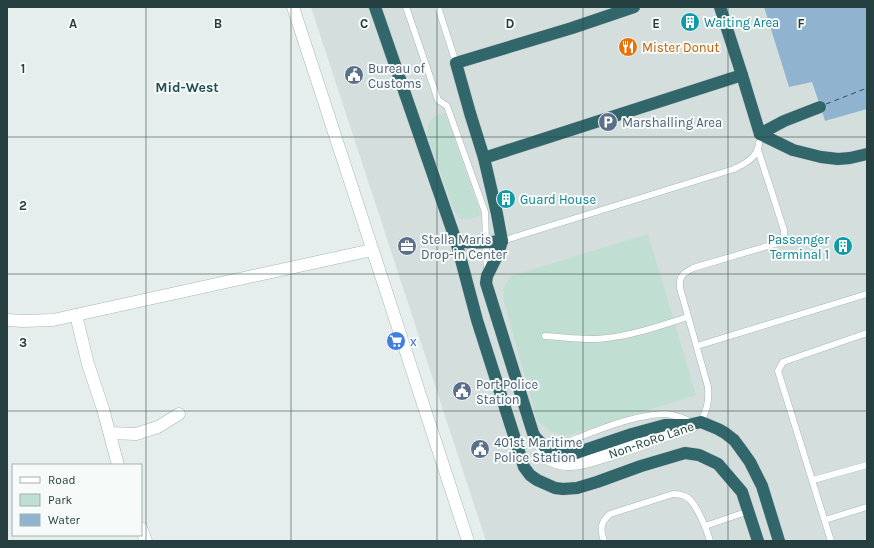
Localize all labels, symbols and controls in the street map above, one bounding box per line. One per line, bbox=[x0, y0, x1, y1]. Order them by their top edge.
building icon: Waiting Area bbox=[679, 11, 701, 33]
place label: Waiting Area bbox=[704, 15, 779, 30]
text: A bbox=[69, 16, 77, 31]
text: B bbox=[214, 16, 222, 31]
text: C bbox=[360, 16, 368, 31]
text: D bbox=[506, 16, 515, 31]
text: E bbox=[652, 16, 660, 31]
text: F bbox=[797, 16, 805, 31]
restaurant icon: Mister Donut bbox=[617, 36, 639, 58]
place label: Mister Donut bbox=[642, 40, 719, 55]
text: 1 bbox=[21, 61, 25, 76]
place label: Bureau of Customs bbox=[368, 61, 426, 91]
public building icon: Bureau of Customs bbox=[343, 64, 365, 86]
district label: Mid-West bbox=[155, 79, 219, 96]
parking icon: Marshalling Area bbox=[597, 111, 619, 133]
place label: Marshalling Area bbox=[622, 115, 722, 130]
building icon: Guard House bbox=[495, 188, 517, 210]
place label: Guard House bbox=[520, 192, 596, 207]
text: 2 bbox=[19, 198, 27, 213]
place label: Stella Maris Drop-in Center bbox=[421, 232, 507, 262]
place label: Passenger Terminal 1 bbox=[768, 232, 829, 262]
office icon: Stella Maris Drop-in Center bbox=[396, 235, 418, 257]
building icon: Passenger Terminal 1 bbox=[832, 235, 854, 257]
supermarket icon: x bbox=[385, 330, 407, 352]
place label: x bbox=[410, 334, 417, 349]
text: 3 bbox=[19, 335, 27, 350]
place label: Port Police Station bbox=[476, 377, 538, 407]
public building icon: Port Police Station bbox=[451, 380, 473, 402]
street label: Non-RoRo Lane bbox=[606, 418, 696, 462]
place label: 401st Maritime Police Station bbox=[494, 435, 583, 465]
public building icon: 401st Maritime Police Station bbox=[469, 438, 491, 460]
legend bbox=[12, 464, 142, 536]
text: Road bbox=[48, 473, 76, 487]
text: Park bbox=[48, 493, 73, 507]
text: Water bbox=[48, 513, 81, 527]

